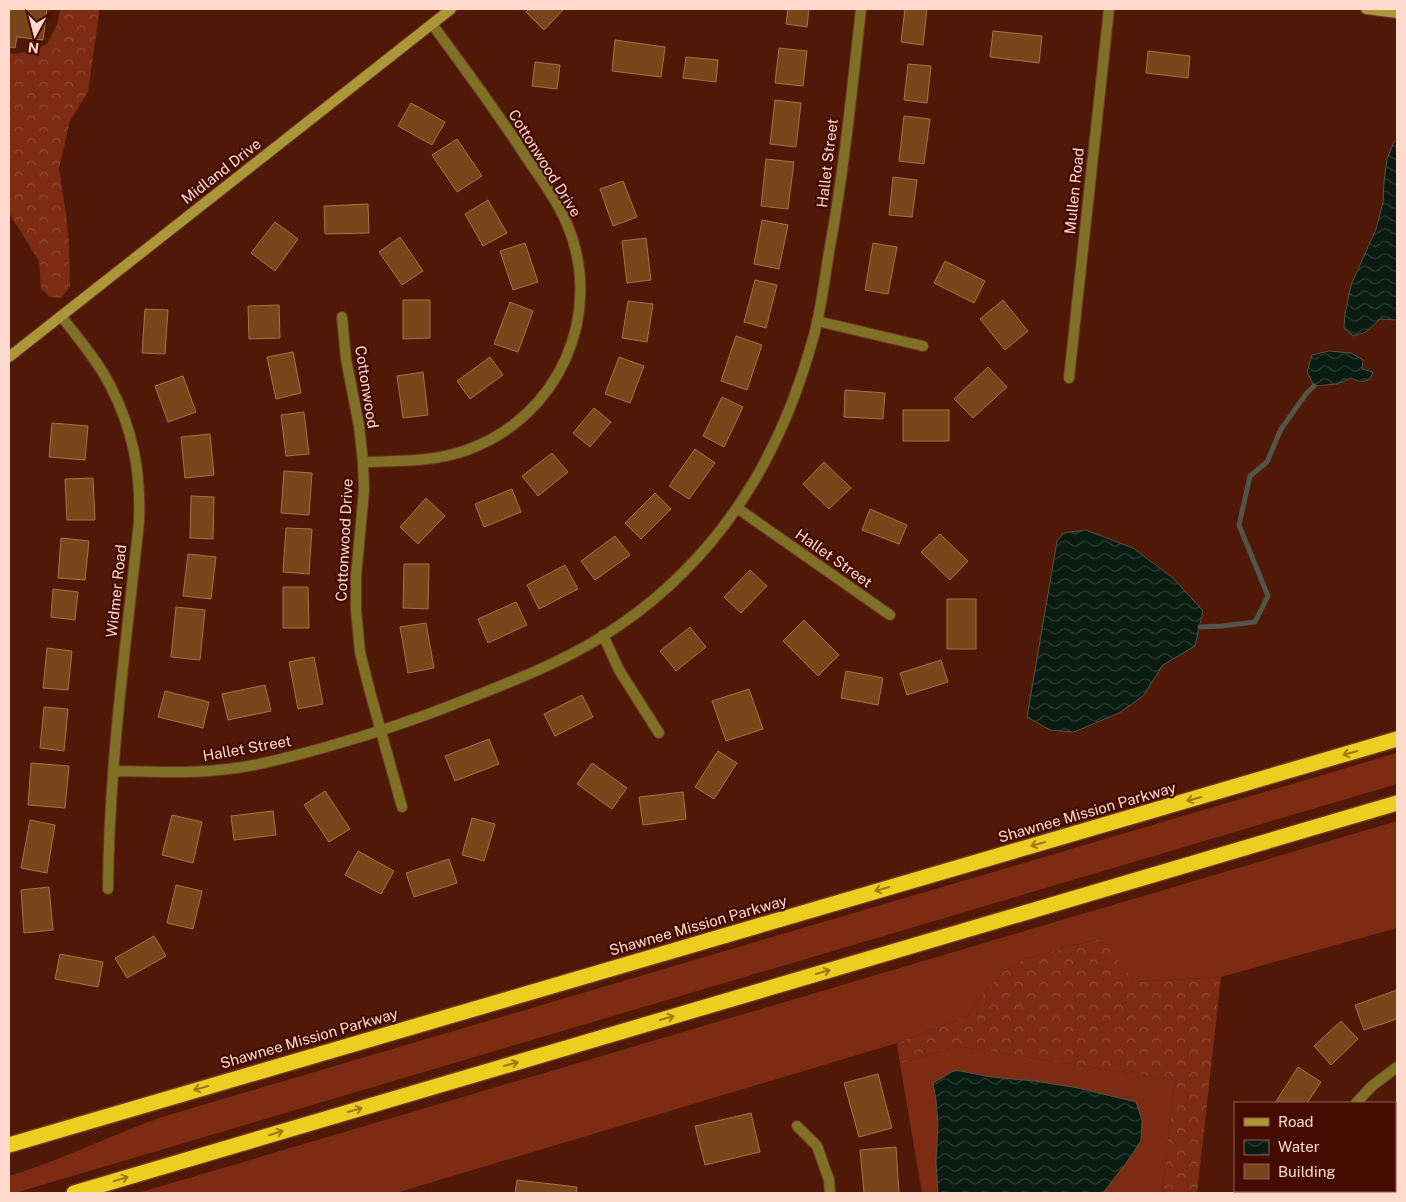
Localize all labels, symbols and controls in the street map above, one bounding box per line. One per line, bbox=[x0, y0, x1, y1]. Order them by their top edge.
north arrow bbox=[10, 10, 60, 60]
text: N bbox=[27, 39, 40, 57]
street label: Cottonwood Drive bbox=[505, 106, 585, 220]
street label: Hallet Street bbox=[813, 117, 841, 209]
street label: Midland Drive bbox=[178, 135, 264, 207]
street label: Mullen Road bbox=[1061, 147, 1087, 235]
street label: Cottonwood bbox=[352, 344, 382, 430]
street label: Cottonwood Drive bbox=[332, 478, 356, 602]
street label: Hallet Street bbox=[792, 525, 876, 591]
street label: Widmer Road bbox=[103, 544, 129, 638]
street label: Hallet Street bbox=[201, 732, 293, 764]
one-way arrow bbox=[1343, 749, 1359, 759]
street label: Shawnee Mission Parkway bbox=[996, 778, 1178, 846]
one-way arrow bbox=[1187, 794, 1203, 804]
one-way arrow bbox=[1031, 840, 1047, 849]
one-way arrow bbox=[875, 885, 891, 895]
street label: Shawnee Mission Parkway bbox=[607, 891, 789, 959]
one-way arrow bbox=[814, 966, 830, 976]
street label: Shawnee Mission Parkway bbox=[218, 1004, 400, 1072]
one-way arrow bbox=[658, 1012, 674, 1022]
one-way arrow bbox=[502, 1058, 518, 1068]
one-way arrow bbox=[193, 1083, 209, 1093]
legend bbox=[1234, 1102, 1396, 1192]
one-way arrow bbox=[347, 1104, 363, 1114]
text: Road bbox=[1278, 1113, 1314, 1130]
one-way arrow bbox=[268, 1127, 284, 1137]
text: Water bbox=[1278, 1138, 1320, 1155]
text: Building bbox=[1278, 1163, 1336, 1180]
one-way arrow bbox=[112, 1174, 128, 1184]

